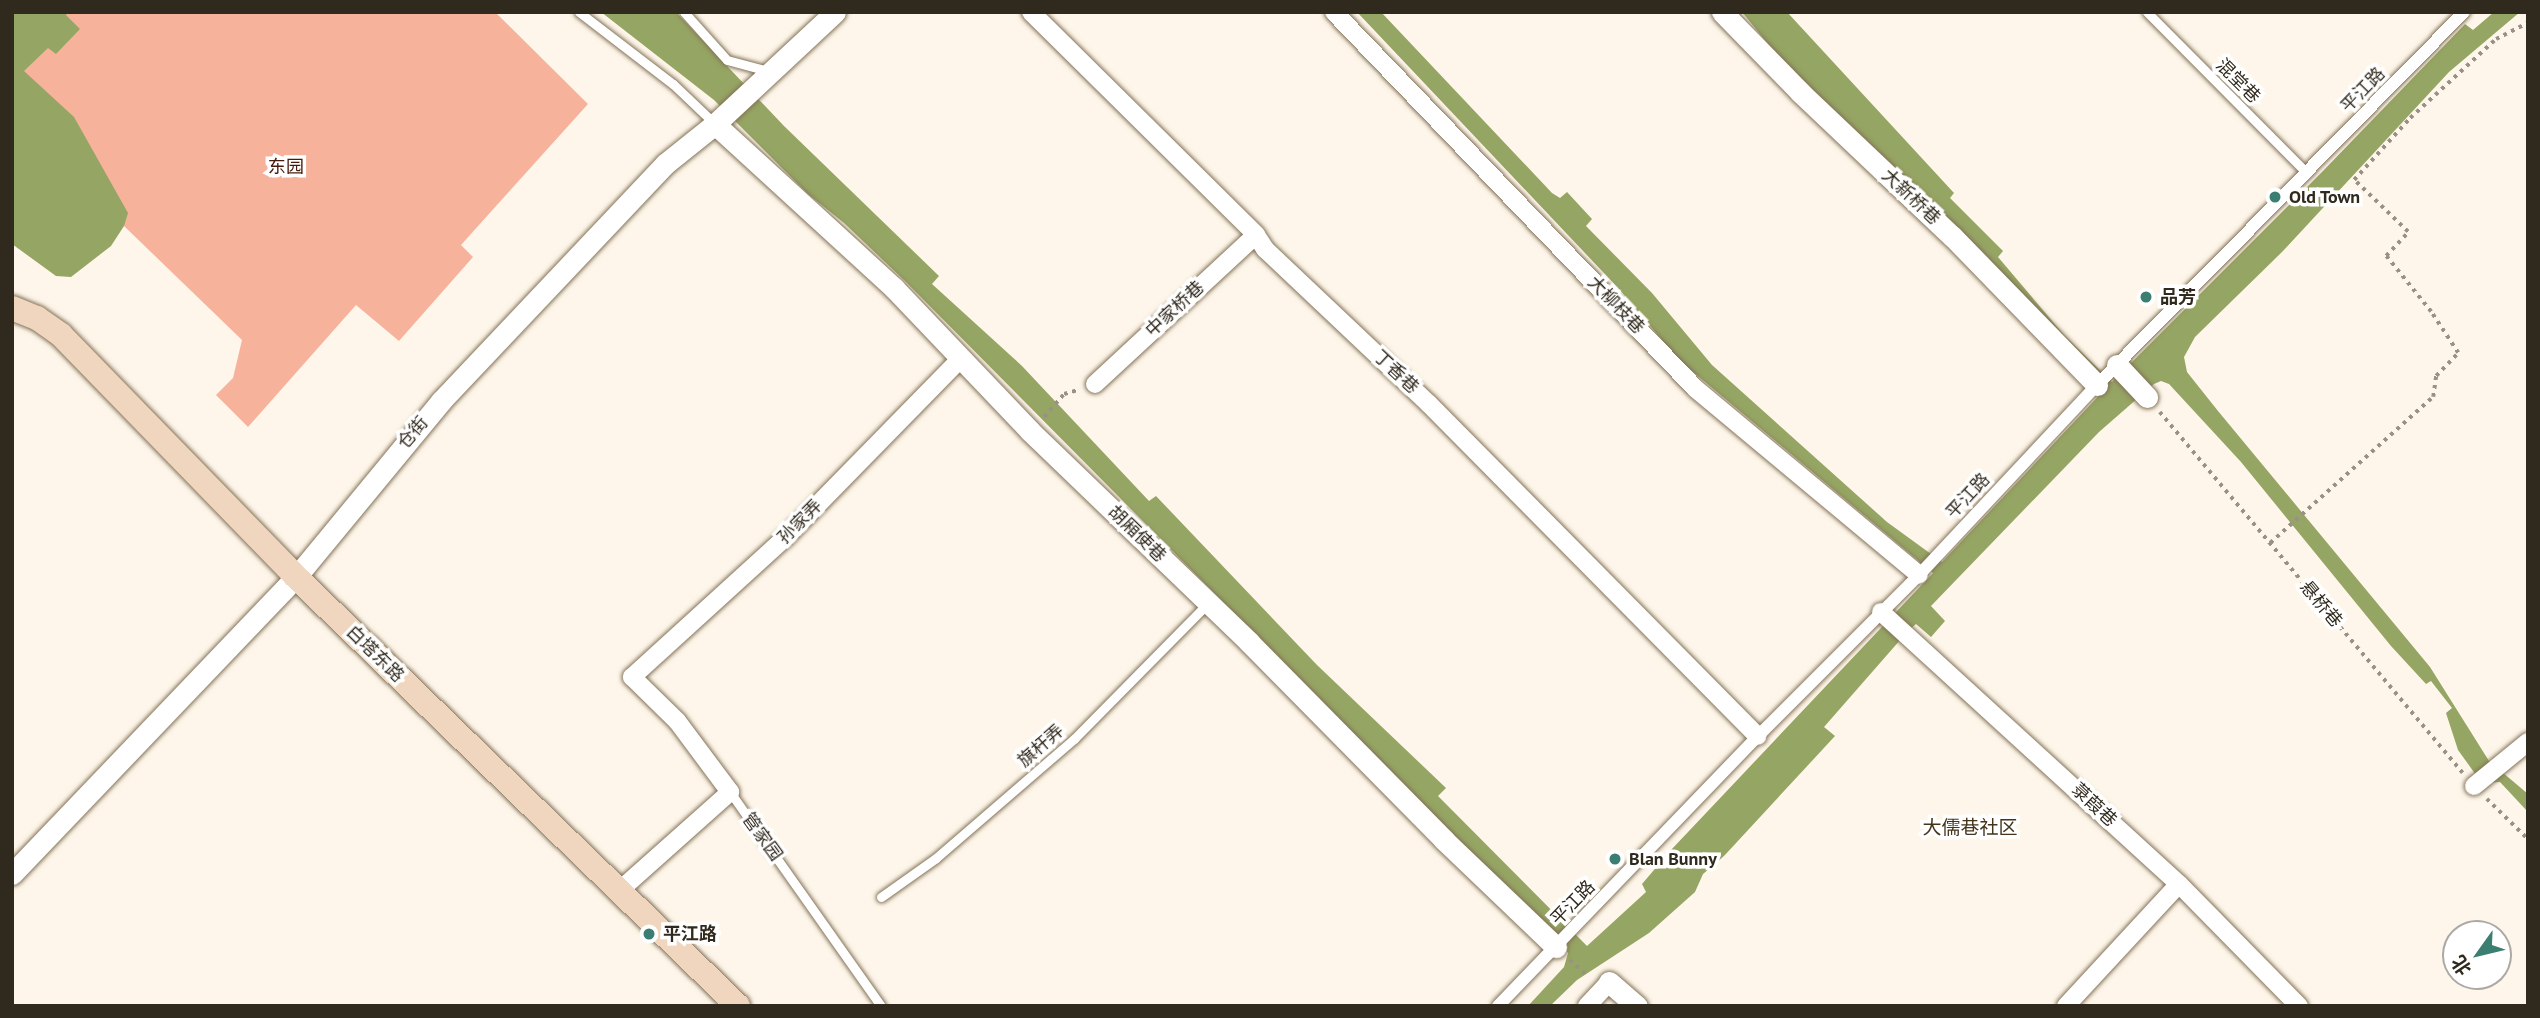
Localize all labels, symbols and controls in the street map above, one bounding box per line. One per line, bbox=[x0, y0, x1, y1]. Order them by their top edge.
street label: 混堂巷 bbox=[2211, 54, 2265, 108]
street label: 平江路 bbox=[2336, 63, 2390, 117]
park label: 东园 bbox=[268, 156, 304, 178]
street label: 大新桥巷 bbox=[1877, 165, 1945, 229]
place label: Old Town bbox=[2289, 186, 2361, 208]
marker: Old Town bbox=[2267, 189, 2283, 205]
street label: 大柳枝巷 bbox=[1583, 272, 1649, 338]
street label: 中家桥巷 bbox=[1141, 277, 1209, 341]
place label: 品芳 bbox=[2160, 286, 2196, 308]
marker: 品芳 bbox=[2138, 289, 2154, 305]
street label: 丁香巷 bbox=[1369, 346, 1423, 398]
street label: 仓街 bbox=[393, 412, 433, 454]
street label: 平江路 bbox=[1942, 469, 1994, 523]
street label: 孙家弄 bbox=[773, 495, 827, 549]
street label: 胡厢使巷 bbox=[1104, 501, 1170, 567]
street label: 悬桥巷 bbox=[2295, 576, 2347, 632]
street label: 白塔东路 bbox=[342, 621, 408, 687]
street label: 旗杆弄 bbox=[1014, 720, 1068, 772]
street label: 菉葭巷 bbox=[2067, 779, 2121, 831]
street label: 管家园 bbox=[737, 809, 787, 865]
district label: 大儒巷社区 bbox=[1923, 817, 2017, 839]
place label: Blan Bunny bbox=[1629, 848, 1717, 870]
marker: Blan Bunny bbox=[1607, 851, 1623, 867]
street label: 平江路 bbox=[1546, 876, 1600, 930]
north arrow bbox=[2442, 920, 2512, 990]
place label: 平江路 bbox=[663, 923, 717, 945]
marker: 平江路 bbox=[641, 926, 657, 942]
text: 北 bbox=[2446, 951, 2477, 980]

